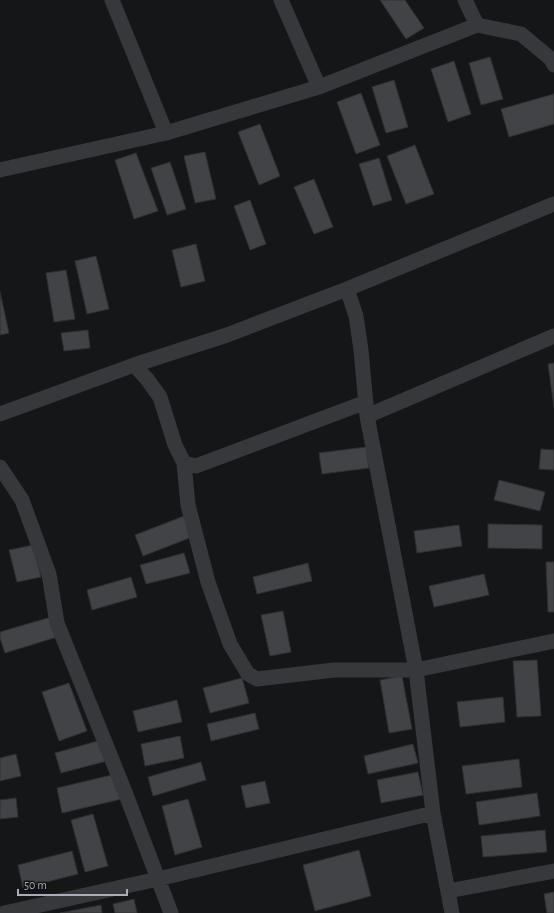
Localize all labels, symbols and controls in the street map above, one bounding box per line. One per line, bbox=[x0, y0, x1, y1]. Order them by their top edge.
scale bar bbox=[18, 871, 127, 897]
text: 50 m bbox=[24, 879, 47, 891]

